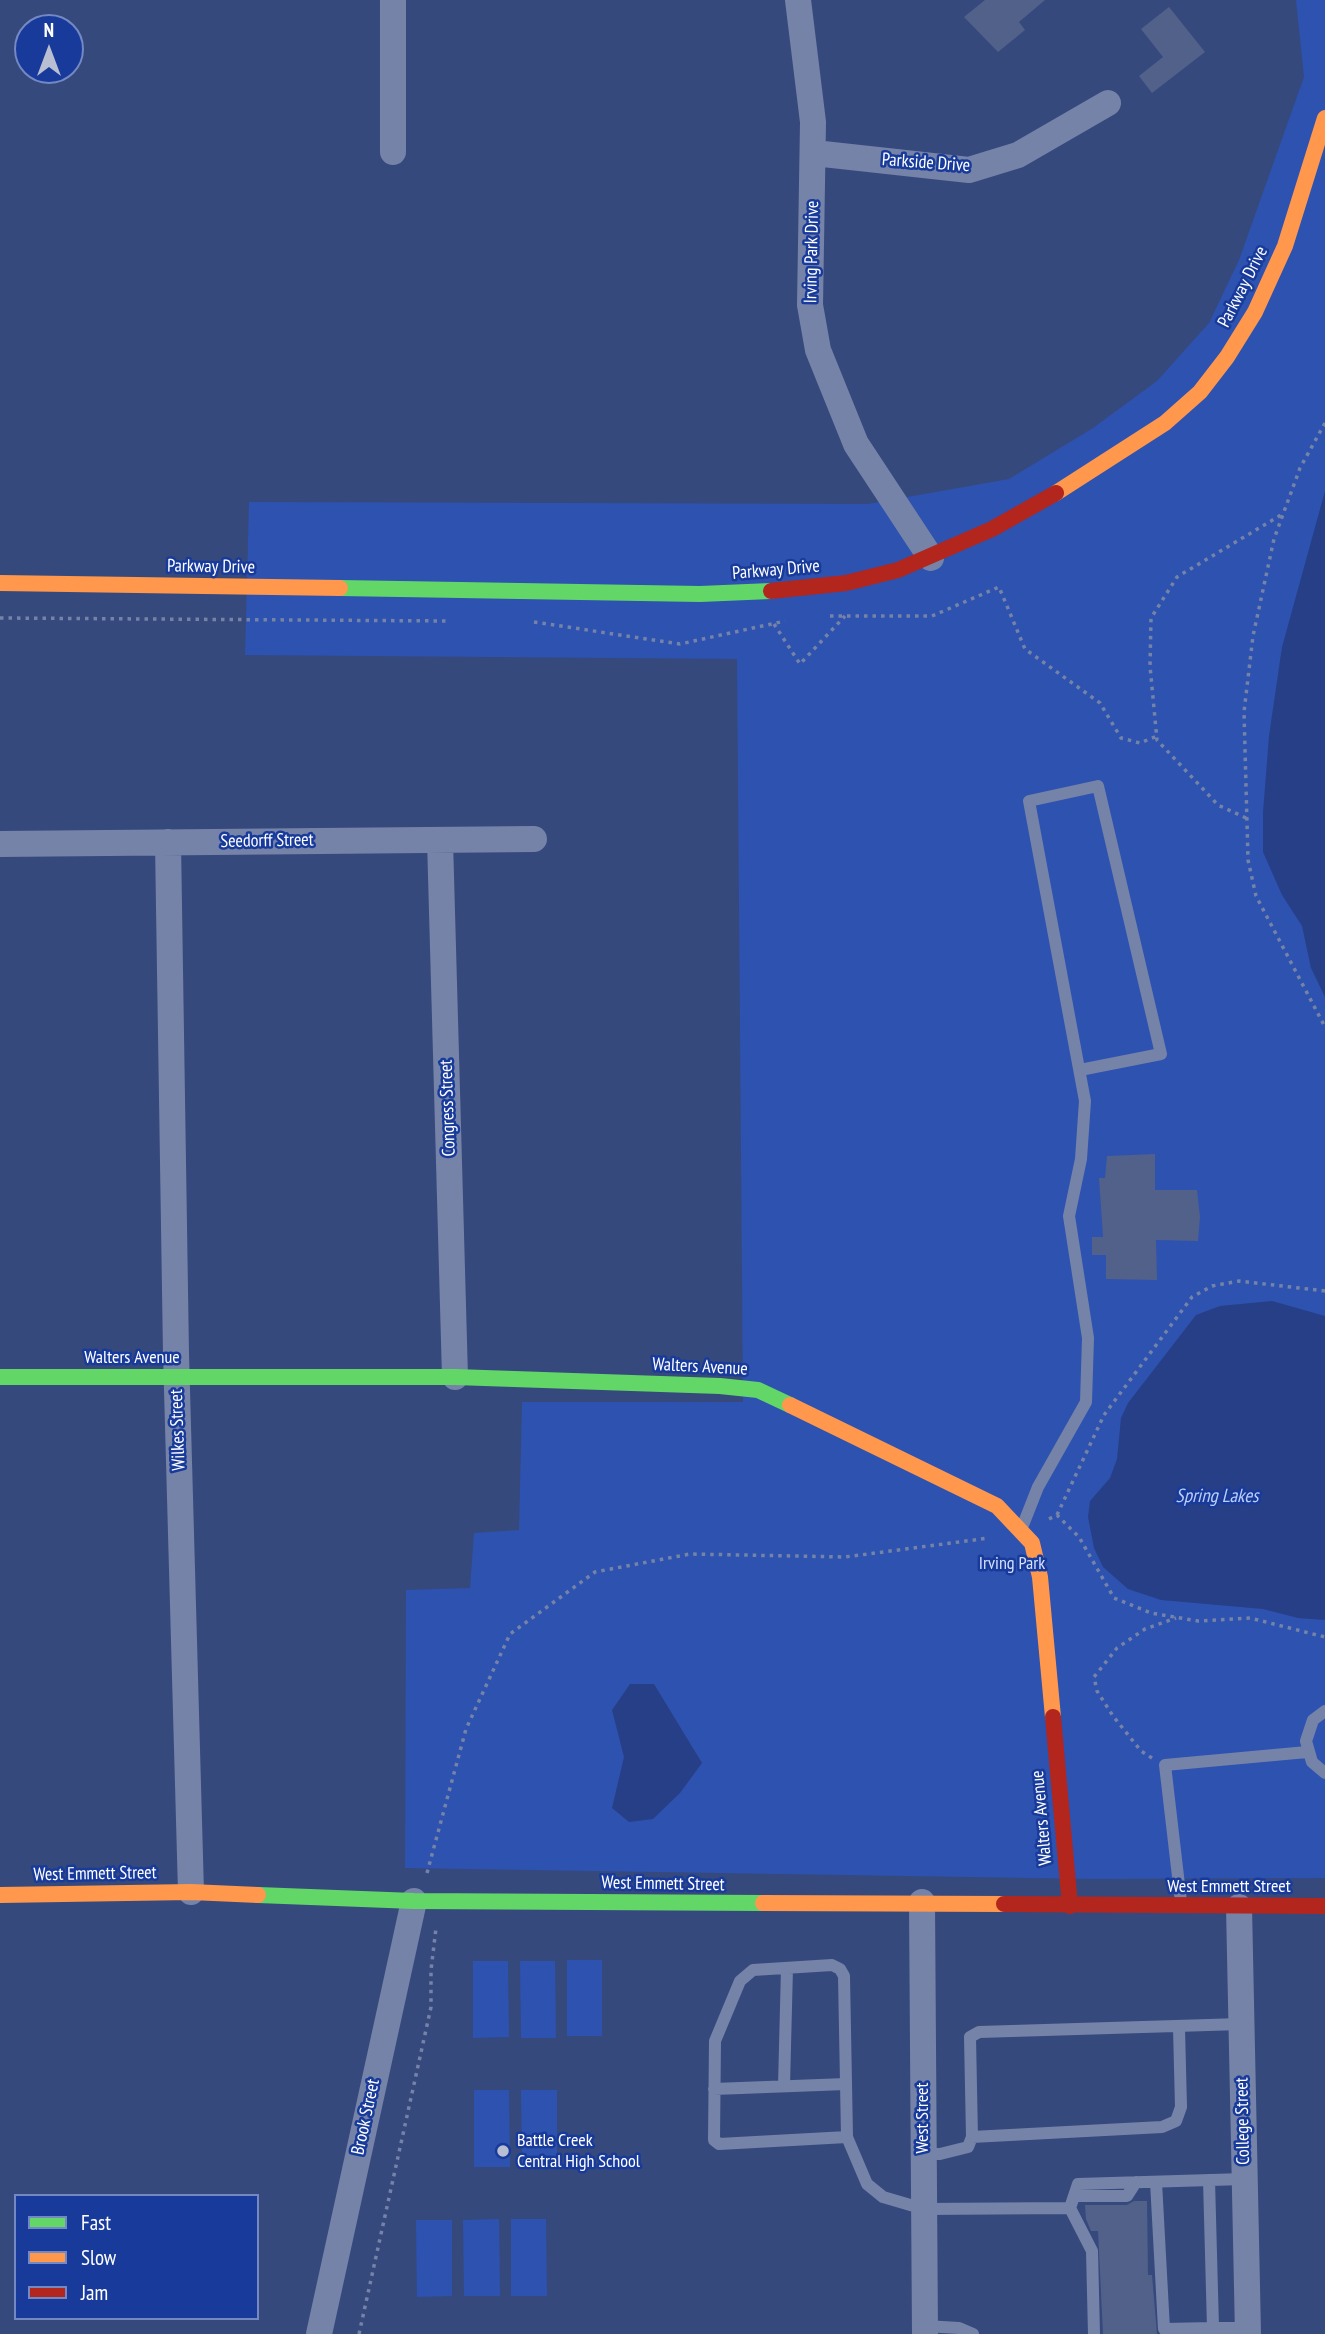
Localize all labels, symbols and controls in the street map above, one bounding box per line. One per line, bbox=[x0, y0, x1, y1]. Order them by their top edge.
north arrow bbox=[14, 14, 84, 84]
text: N bbox=[44, 18, 54, 42]
street label: Parkside Drive bbox=[881, 149, 971, 177]
street label: Irving Park Drive bbox=[800, 200, 824, 304]
street label: Parkway Drive bbox=[1213, 243, 1273, 331]
street label: Parkway Drive bbox=[167, 555, 255, 579]
street label: Parkway Drive bbox=[731, 555, 821, 585]
street label: Seedorff Street bbox=[220, 829, 314, 853]
street label: Congress Street bbox=[436, 1059, 460, 1157]
street label: Walters Avenue bbox=[84, 1347, 180, 1369]
street label: Walters Avenue bbox=[652, 1354, 748, 1380]
street label: Wilkes Street bbox=[166, 1389, 190, 1471]
water label: Spring Lakes bbox=[1176, 1486, 1258, 1508]
park label: Irving Park bbox=[979, 1553, 1045, 1575]
street label: Walters Avenue bbox=[1027, 1770, 1057, 1866]
street label: West Emmett Street bbox=[33, 1862, 157, 1886]
street label: West Emmett Street bbox=[601, 1872, 725, 1896]
street label: West Emmett Street bbox=[1167, 1876, 1291, 1898]
street label: Brook Street bbox=[347, 2077, 385, 2157]
street label: College Street bbox=[1231, 2077, 1255, 2165]
street label: West Street bbox=[912, 2083, 934, 2153]
place label: Battle Creek Central High School bbox=[517, 2130, 640, 2172]
marker: Battle Creek Central High School bbox=[495, 2143, 511, 2159]
legend bbox=[14, 2194, 259, 2320]
text: Fast bbox=[81, 2209, 111, 2236]
text: Slow bbox=[81, 2244, 116, 2271]
text: Jam bbox=[81, 2279, 108, 2306]

